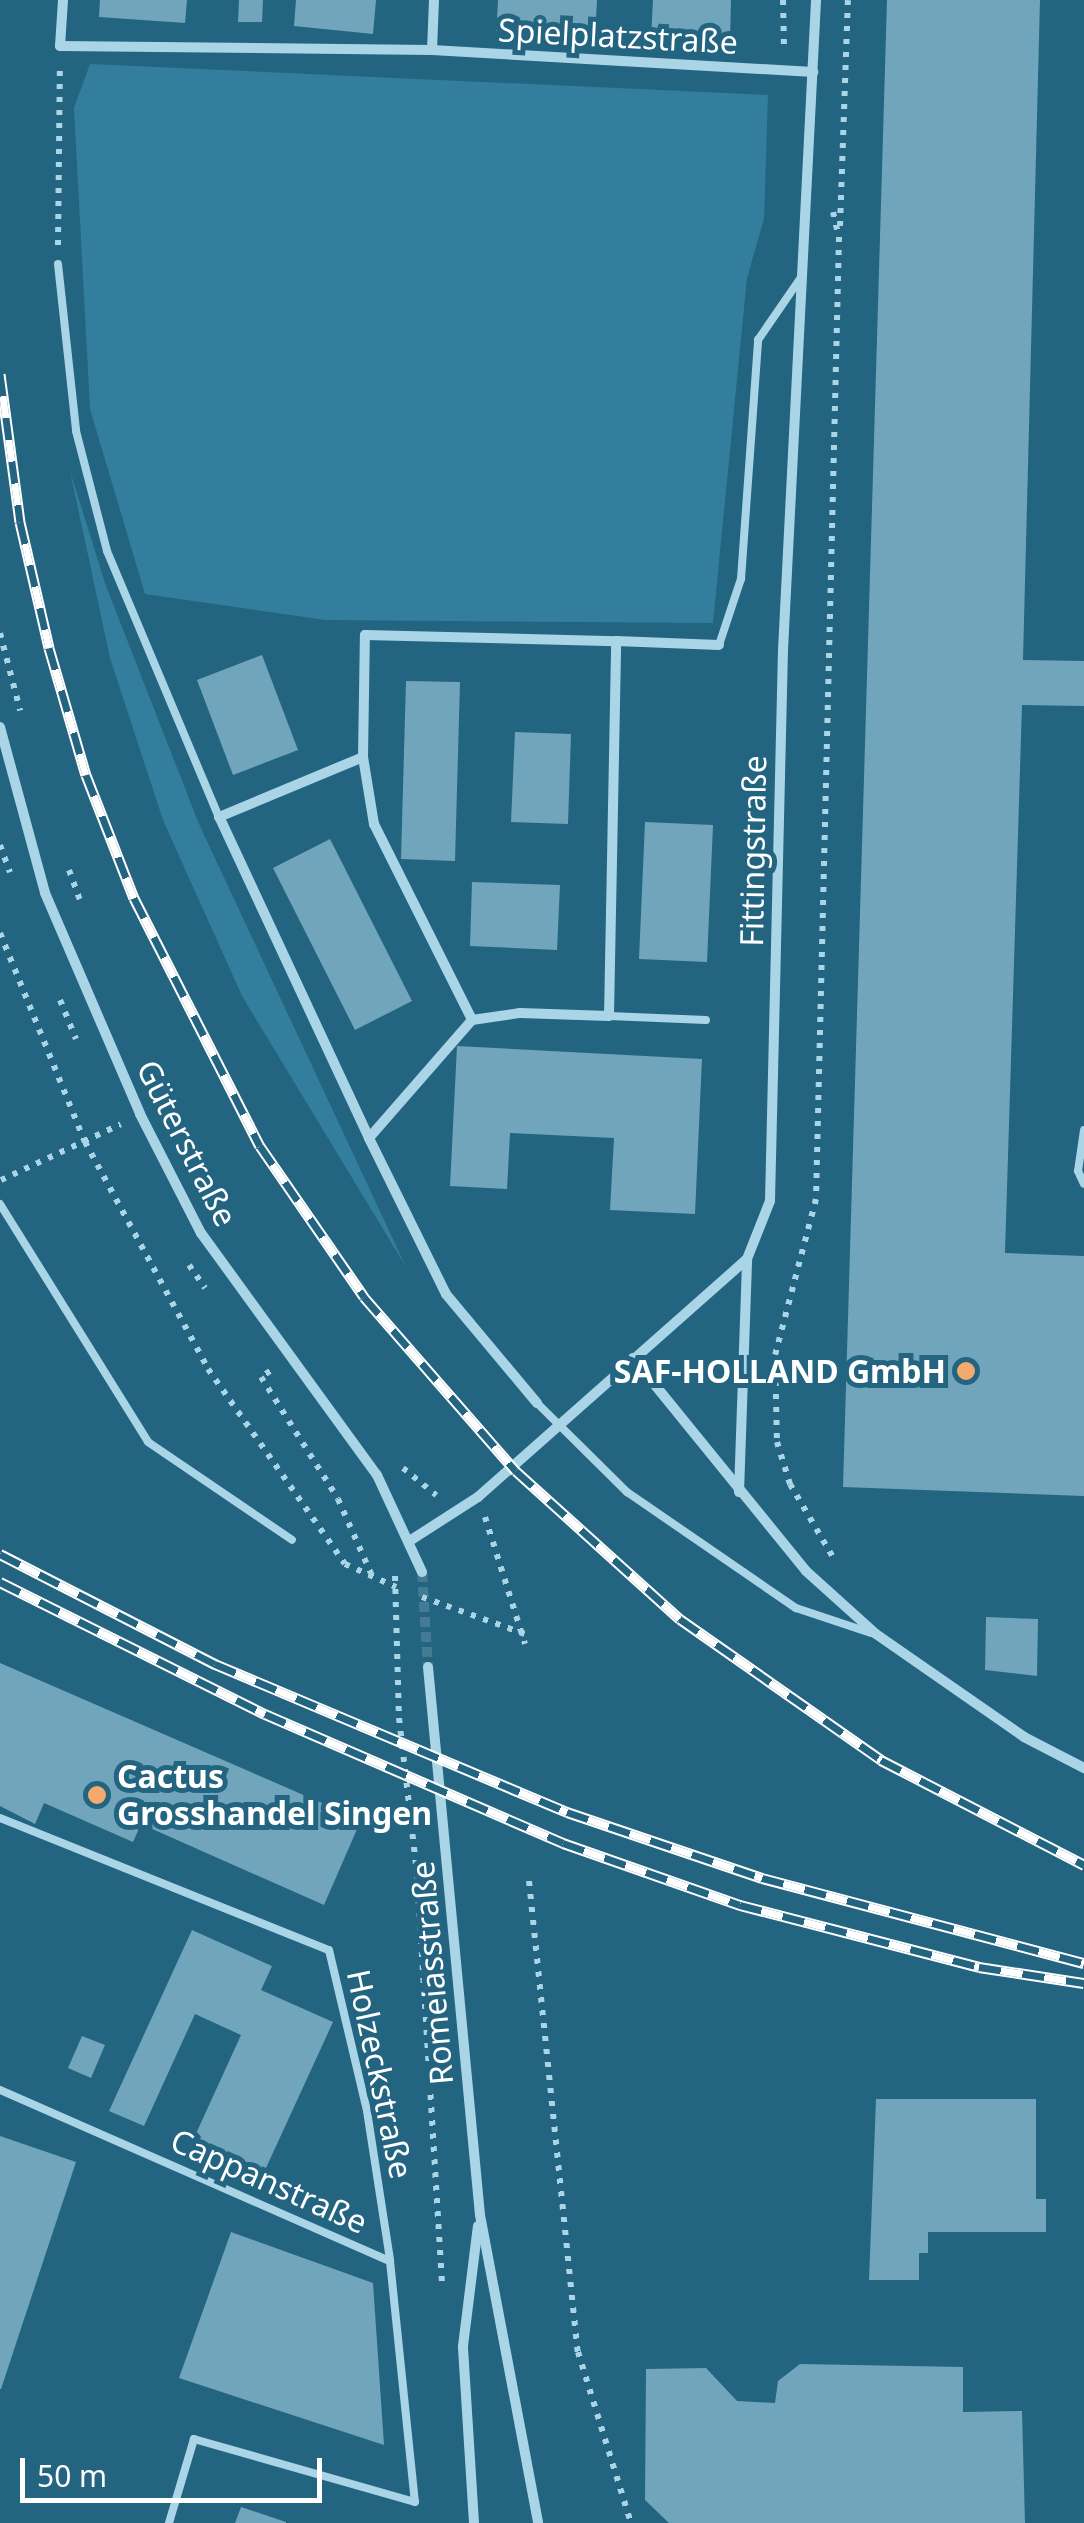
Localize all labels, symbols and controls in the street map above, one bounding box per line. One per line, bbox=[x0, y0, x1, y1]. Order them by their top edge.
street label: Spielplatzstraße bbox=[497, 11, 739, 61]
street label: Fittingstraße bbox=[732, 755, 774, 947]
street label: Güterstraße bbox=[129, 1053, 245, 1233]
place label: SAF-HOLLAND GmbH bbox=[614, 1352, 946, 1390]
marker: SAF-HOLLAND GmbH bbox=[955, 1360, 977, 1382]
place label: Cactus Grosshandel Singen bbox=[117, 1758, 432, 1833]
marker: Cactus Grosshandel Singen bbox=[86, 1784, 108, 1806]
street label: Romeiasstraße bbox=[403, 1860, 461, 2086]
street label: Holzeckstraße bbox=[339, 1966, 421, 2182]
street label: Cappanstraße bbox=[165, 2121, 373, 2241]
scale bar bbox=[25, 2438, 328, 2500]
text: 50 m bbox=[37, 2455, 107, 2496]

